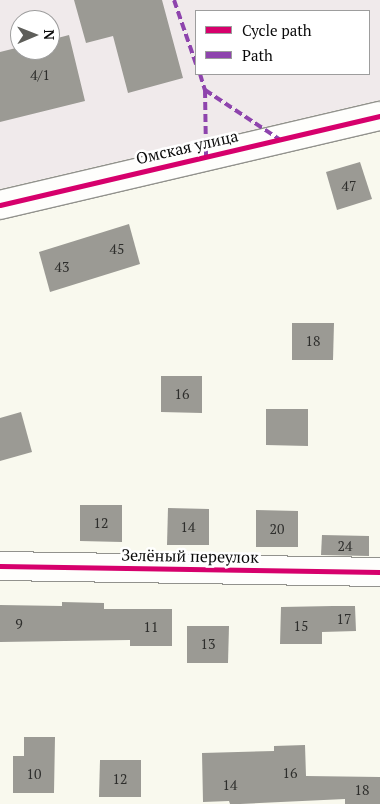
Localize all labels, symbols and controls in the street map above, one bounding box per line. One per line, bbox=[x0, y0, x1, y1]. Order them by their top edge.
north arrow bbox=[10, 10, 60, 60]
legend bbox=[195, 10, 370, 75]
text: Cycle path bbox=[242, 20, 312, 40]
text: N bbox=[40, 29, 59, 40]
text: Path bbox=[242, 45, 273, 65]
house number: 4/1 bbox=[30, 67, 50, 83]
street label: Омская улица bbox=[134, 126, 240, 168]
house number: 47 bbox=[342, 178, 356, 194]
house number: 45 bbox=[110, 241, 124, 257]
house number: 43 bbox=[55, 259, 69, 275]
house number: 18 bbox=[306, 333, 320, 349]
house number: 16 bbox=[175, 386, 189, 402]
house number: 12 bbox=[94, 515, 108, 531]
house number: 14 bbox=[181, 519, 195, 535]
house number: 20 bbox=[270, 521, 284, 537]
house number: 24 bbox=[338, 538, 352, 554]
street label: Зелёный переулок bbox=[121, 545, 259, 567]
house number: 17 bbox=[337, 611, 351, 627]
house number: 9 bbox=[15, 616, 23, 632]
house number: 15 bbox=[294, 618, 308, 634]
house number: 11 bbox=[144, 619, 158, 635]
house number: 13 bbox=[201, 636, 215, 652]
house number: 16 bbox=[283, 765, 297, 781]
house number: 10 bbox=[27, 766, 41, 782]
house number: 12 bbox=[113, 771, 127, 787]
house number: 14 bbox=[223, 777, 237, 793]
house number: 18 bbox=[355, 782, 369, 798]

